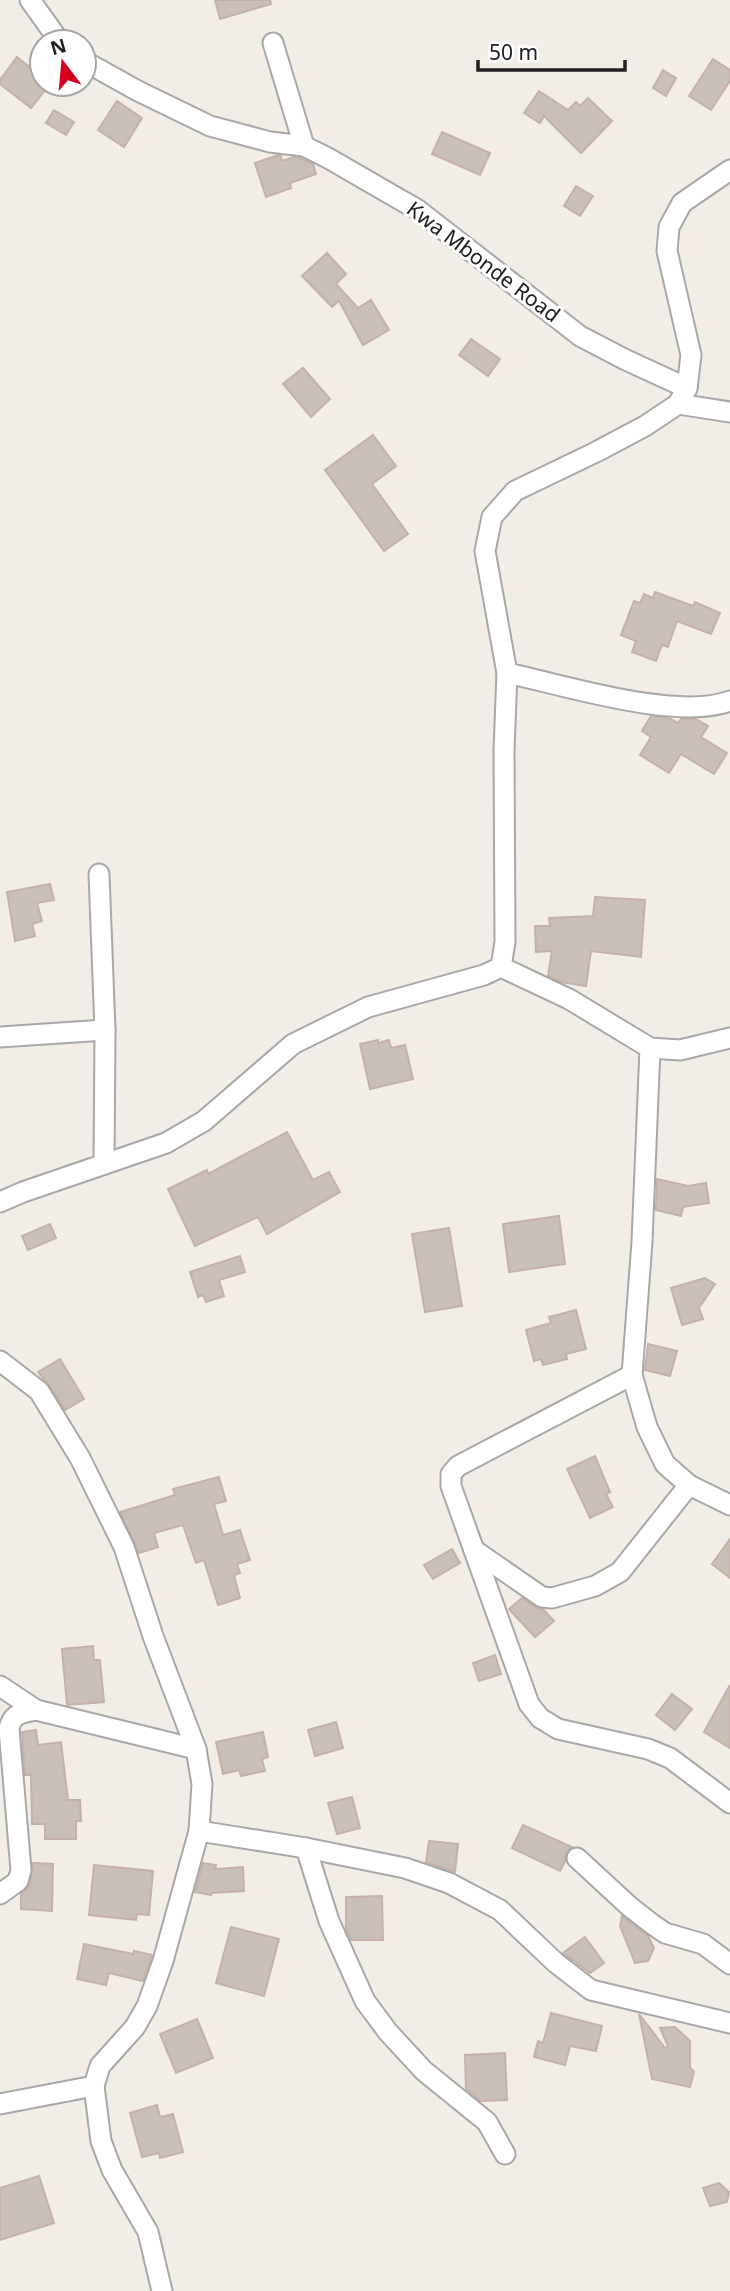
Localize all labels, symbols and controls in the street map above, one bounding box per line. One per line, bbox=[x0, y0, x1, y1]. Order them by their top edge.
north arrow bbox=[28, 28, 98, 98]
scale bar bbox=[478, 28, 625, 72]
text: N bbox=[47, 32, 69, 61]
text: 50 m bbox=[489, 38, 538, 66]
street label: Kwa Mbonde Road bbox=[401, 194, 566, 328]

